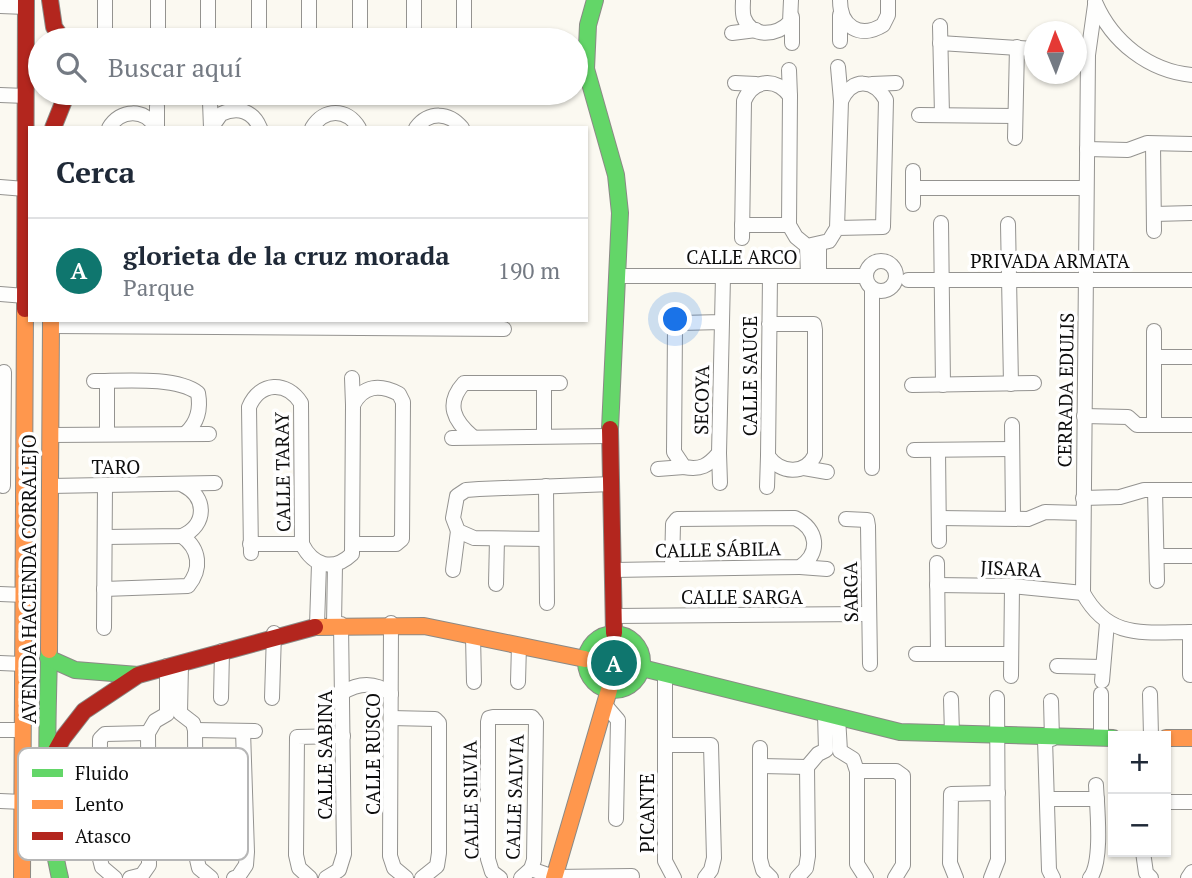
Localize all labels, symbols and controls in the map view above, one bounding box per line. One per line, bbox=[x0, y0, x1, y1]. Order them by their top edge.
north arrow bbox=[1024, 21, 1087, 84]
search box bbox=[28, 28, 588, 105]
icon: search bbox=[52, 48, 90, 86]
text: Buscar aquí bbox=[108, 50, 242, 84]
text: Cerca bbox=[56, 152, 135, 192]
text: glorieta de la cruz morada bbox=[123, 238, 450, 272]
street label: CALLE ARCO bbox=[686, 244, 798, 269]
street label: PRIVADA ARMATA bbox=[970, 248, 1130, 273]
text: A bbox=[71, 255, 87, 286]
text: 190 m bbox=[498, 255, 560, 286]
text: Parque bbox=[123, 272, 195, 303]
your location bbox=[658, 302, 692, 336]
street label: CERRADA EDULIS bbox=[1051, 312, 1079, 468]
street label: CALLE SAUCE bbox=[737, 316, 762, 436]
street label: SECOYA bbox=[688, 365, 714, 435]
street label: CALLE TARAY bbox=[268, 411, 296, 532]
street label: AVENIDA HACIENDA CORRALEJO bbox=[16, 434, 41, 724]
street label: TARO bbox=[92, 454, 140, 479]
street label: CALLE SÁBILA bbox=[655, 535, 781, 563]
street label: JISARA bbox=[980, 554, 1042, 582]
street label: SARGA bbox=[837, 561, 863, 623]
street label: CALLE SARGA bbox=[681, 584, 803, 609]
pin: A bbox=[591, 637, 637, 689]
street label: CALLE SABINA bbox=[312, 690, 337, 820]
street label: CALLE RUSCO bbox=[360, 693, 385, 815]
map controls bbox=[1108, 731, 1171, 857]
button: + bbox=[1108, 731, 1171, 794]
street label: CALLE SALVIA bbox=[499, 734, 529, 860]
street label: CALLE SILVIA bbox=[456, 740, 484, 860]
legend bbox=[18, 748, 248, 860]
text: Fluido bbox=[75, 760, 129, 785]
street label: PICANTE bbox=[634, 773, 659, 853]
text: Lento bbox=[75, 791, 124, 816]
button: − bbox=[1108, 794, 1171, 857]
text: Atasco bbox=[75, 823, 131, 848]

